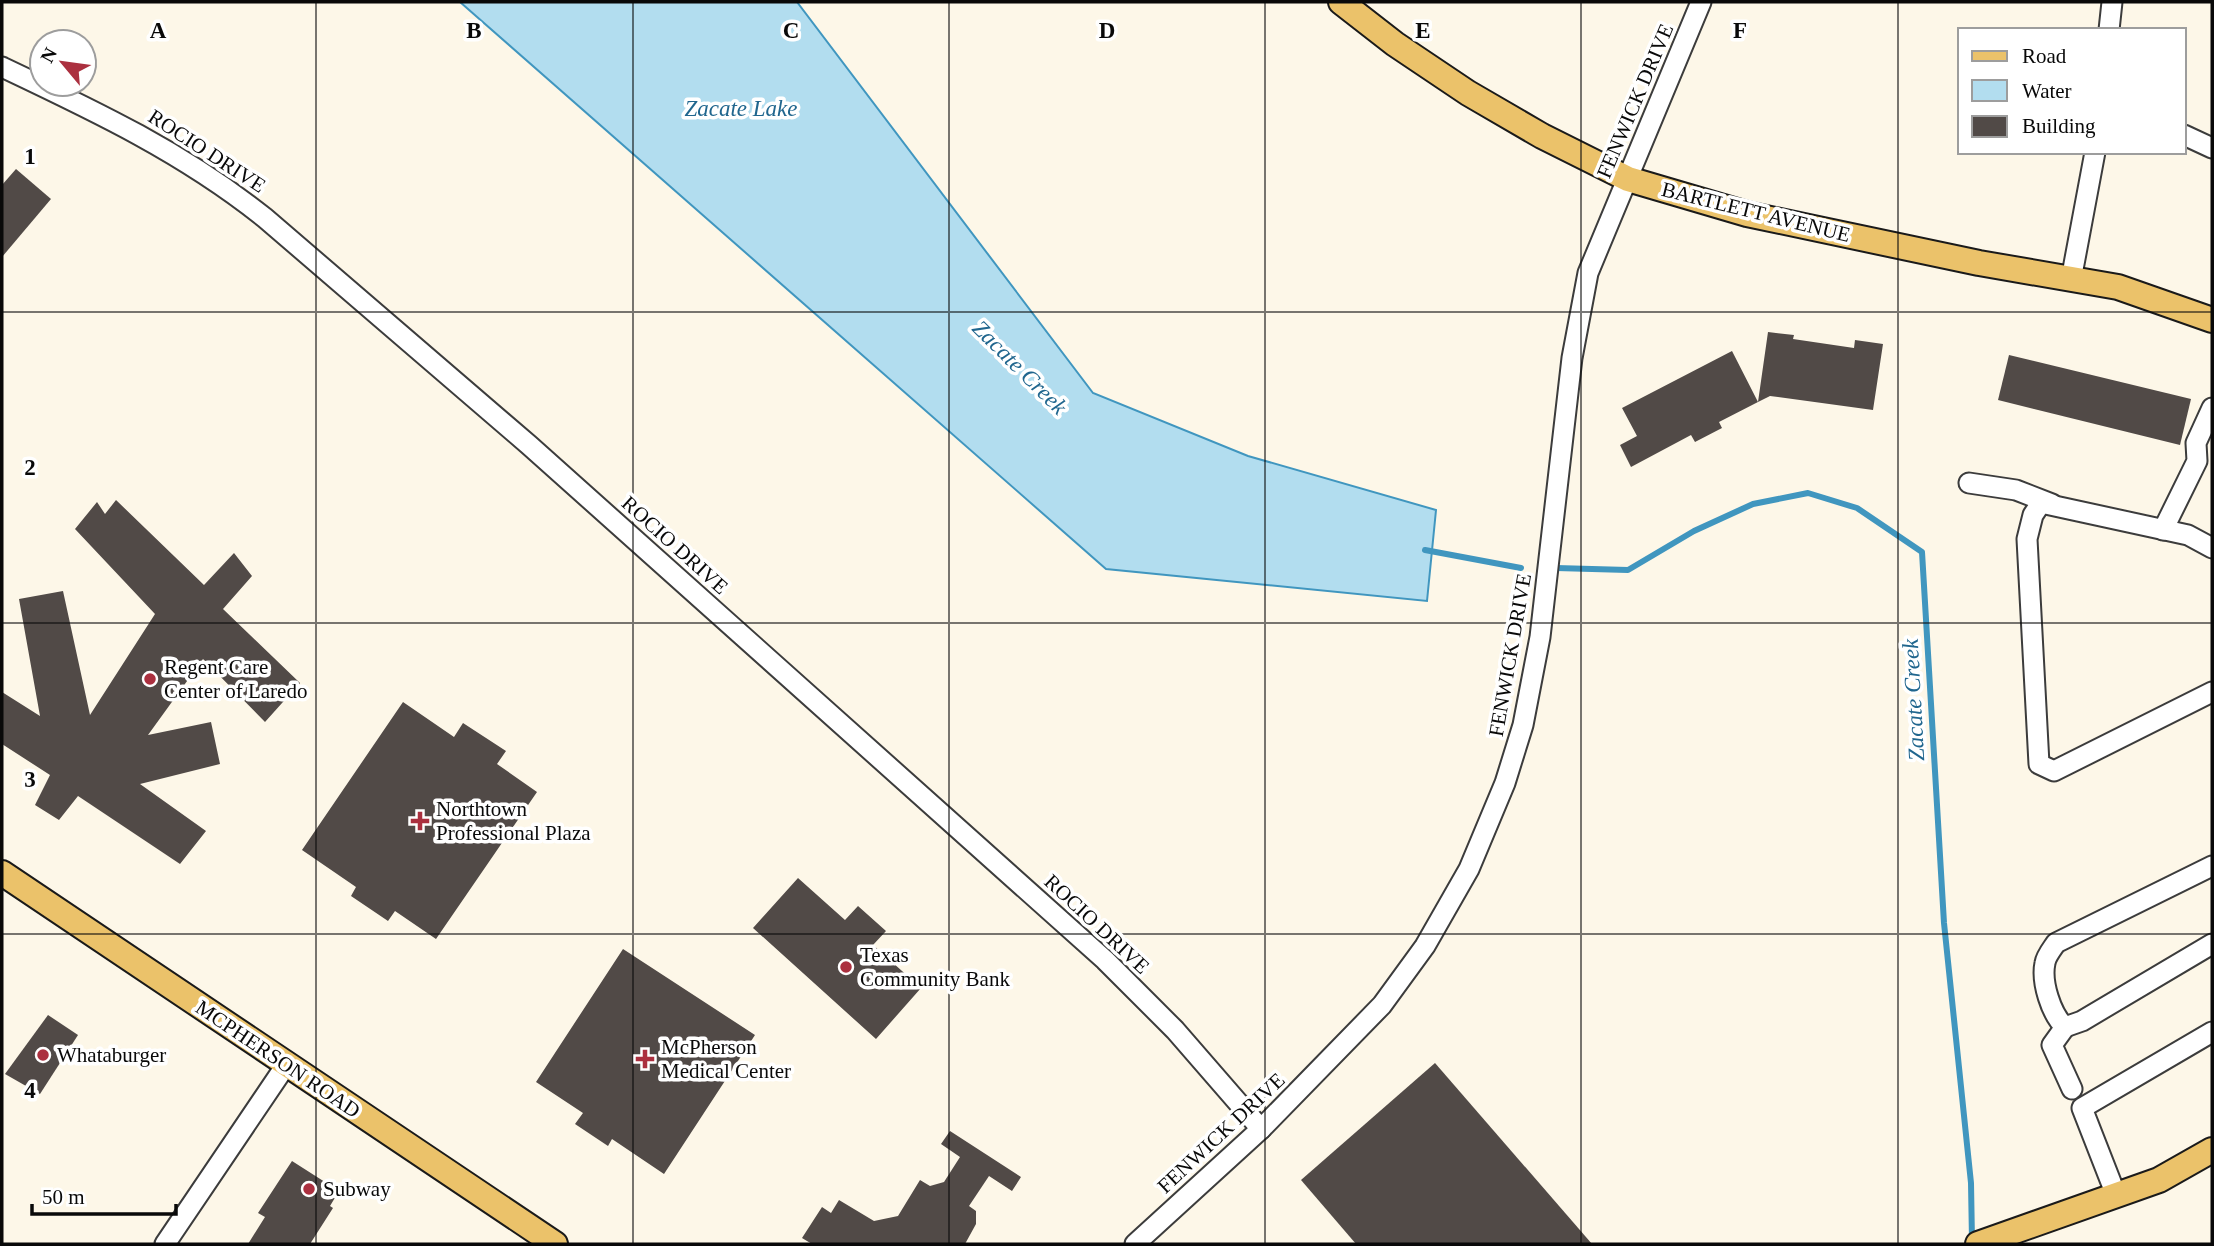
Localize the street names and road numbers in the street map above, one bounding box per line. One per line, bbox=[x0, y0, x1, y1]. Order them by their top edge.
street label: FENWICK DRIVE bbox=[1592, 20, 1678, 182]
street label: ROCIO DRIVE bbox=[144, 104, 270, 198]
street label: BARTLETT AVENUE bbox=[1659, 177, 1853, 247]
street label: ROCIO DRIVE bbox=[617, 491, 733, 599]
street label: FENWICK DRIVE bbox=[1484, 572, 1536, 738]
street label: ROCIO DRIVE bbox=[1040, 869, 1154, 979]
street label: MCPHERSON ROAD bbox=[191, 995, 365, 1123]
street label: FENWICK DRIVE bbox=[1152, 1068, 1290, 1198]

